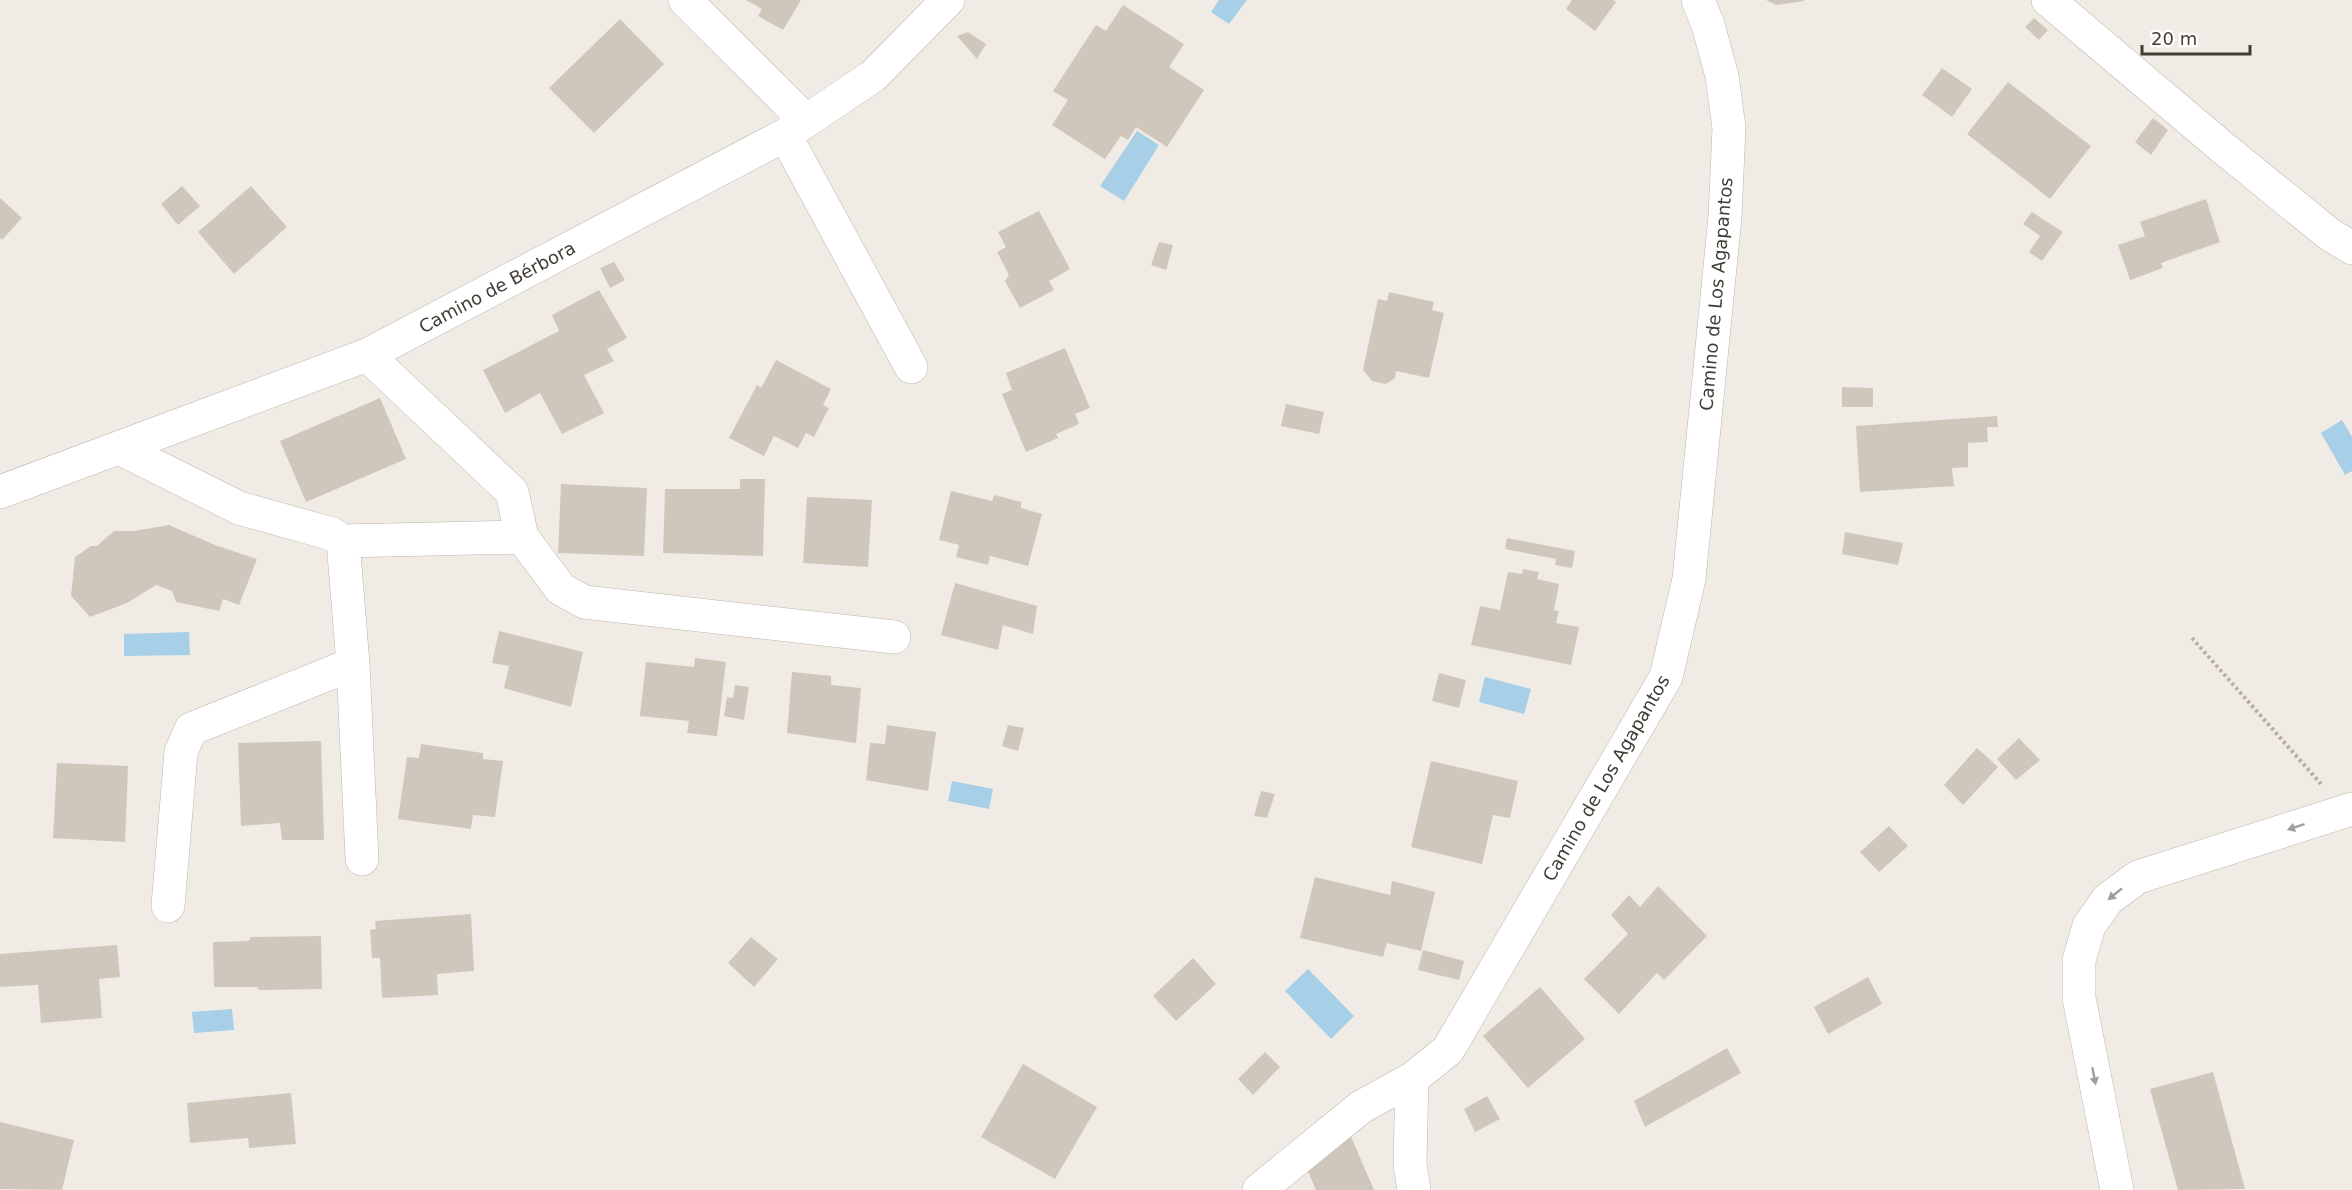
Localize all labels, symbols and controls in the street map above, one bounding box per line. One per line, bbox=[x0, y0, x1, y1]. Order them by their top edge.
scale bar bbox=[2142, 18, 2250, 56]
text: 20 m bbox=[2151, 28, 2197, 49]
street label: Camino de Los Agapantos bbox=[1695, 176, 1737, 412]
street label: Camino de Bérbora bbox=[415, 237, 579, 337]
street label: Camino de Los Agapantos bbox=[1538, 671, 1674, 885]
one-way arrow bbox=[2287, 822, 2305, 832]
one-way arrow bbox=[2107, 888, 2123, 901]
one-way arrow bbox=[2090, 1067, 2099, 1086]

